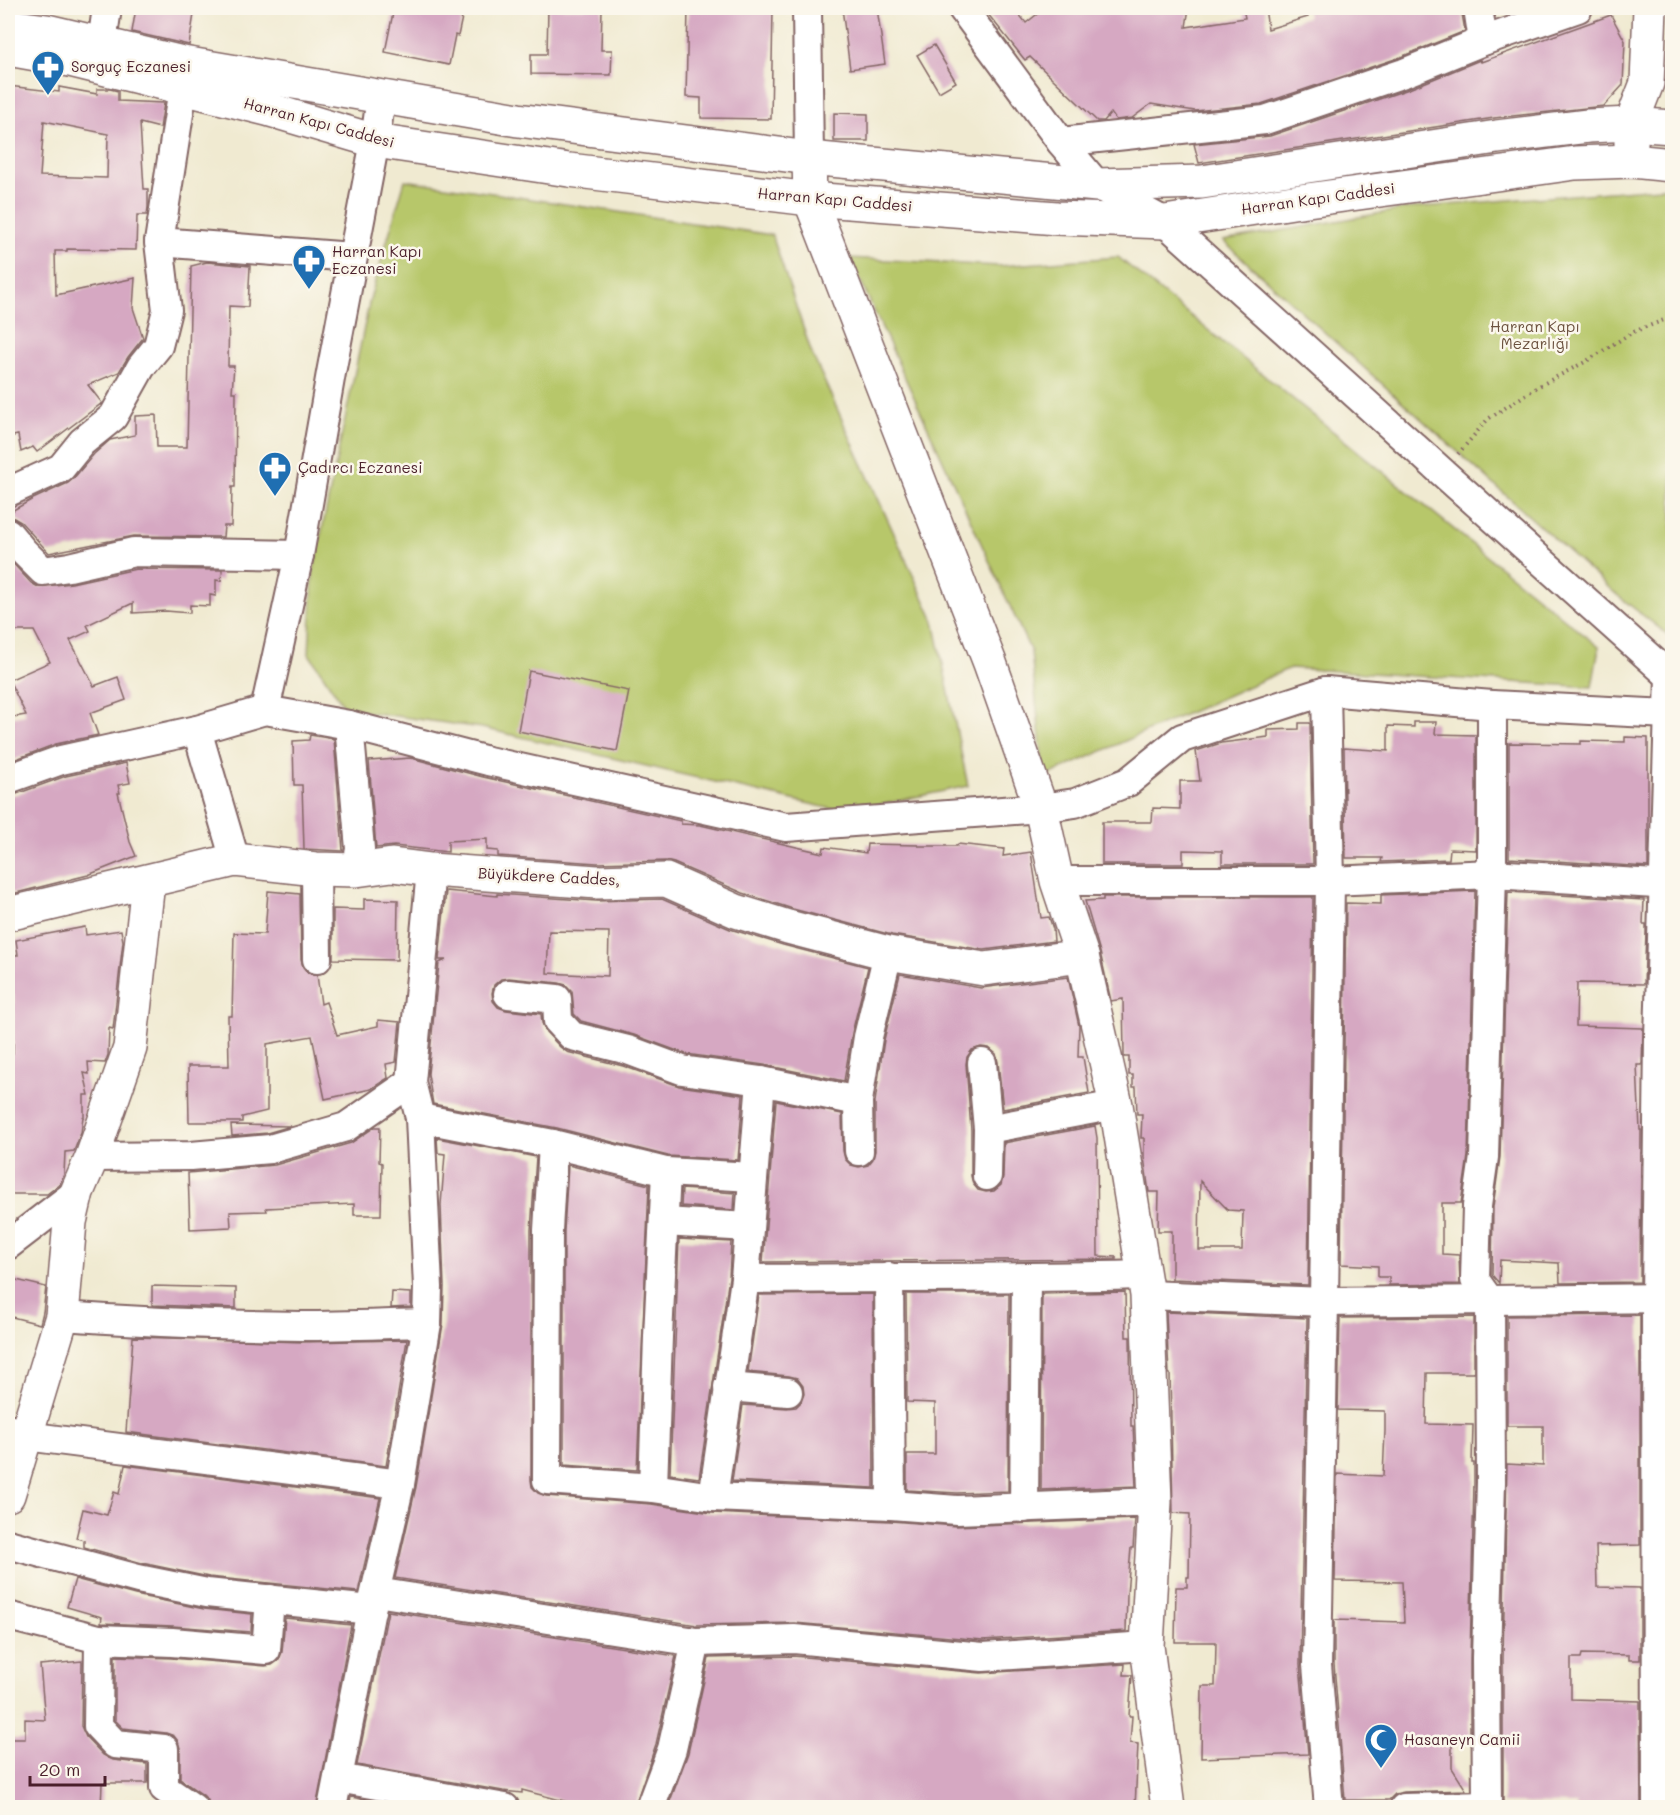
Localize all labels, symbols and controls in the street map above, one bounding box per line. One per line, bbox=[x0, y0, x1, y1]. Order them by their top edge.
pharmacy icon: Sorguç Eczanesi bbox=[30, 49, 66, 96]
place label: Sorguç Eczanesi bbox=[71, 56, 191, 76]
street label: Harran Kapı Caddesi bbox=[242, 92, 397, 152]
street label: Harran Kapı Caddesi bbox=[1240, 177, 1396, 219]
street label: Harran Kapı Caddesi bbox=[757, 182, 913, 216]
place label: Harran Kapı Eczanesi bbox=[332, 241, 422, 278]
pharmacy icon: Harran Kapı Eczanesi bbox=[291, 243, 327, 290]
park label: Harran Kapı Mezarlığı bbox=[1490, 316, 1580, 353]
pharmacy icon: Çadırcı Eczanesi bbox=[257, 450, 293, 497]
place label: Çadırcı Eczanesi bbox=[298, 457, 423, 477]
street label: Büyükdere Caddes, bbox=[478, 862, 621, 890]
mosque icon: Hasaneyn Camii bbox=[1363, 1722, 1399, 1769]
place label: Hasaneyn Camii bbox=[1404, 1729, 1520, 1749]
scale bar bbox=[30, 1749, 105, 1787]
text: 20 m bbox=[39, 1757, 80, 1781]

